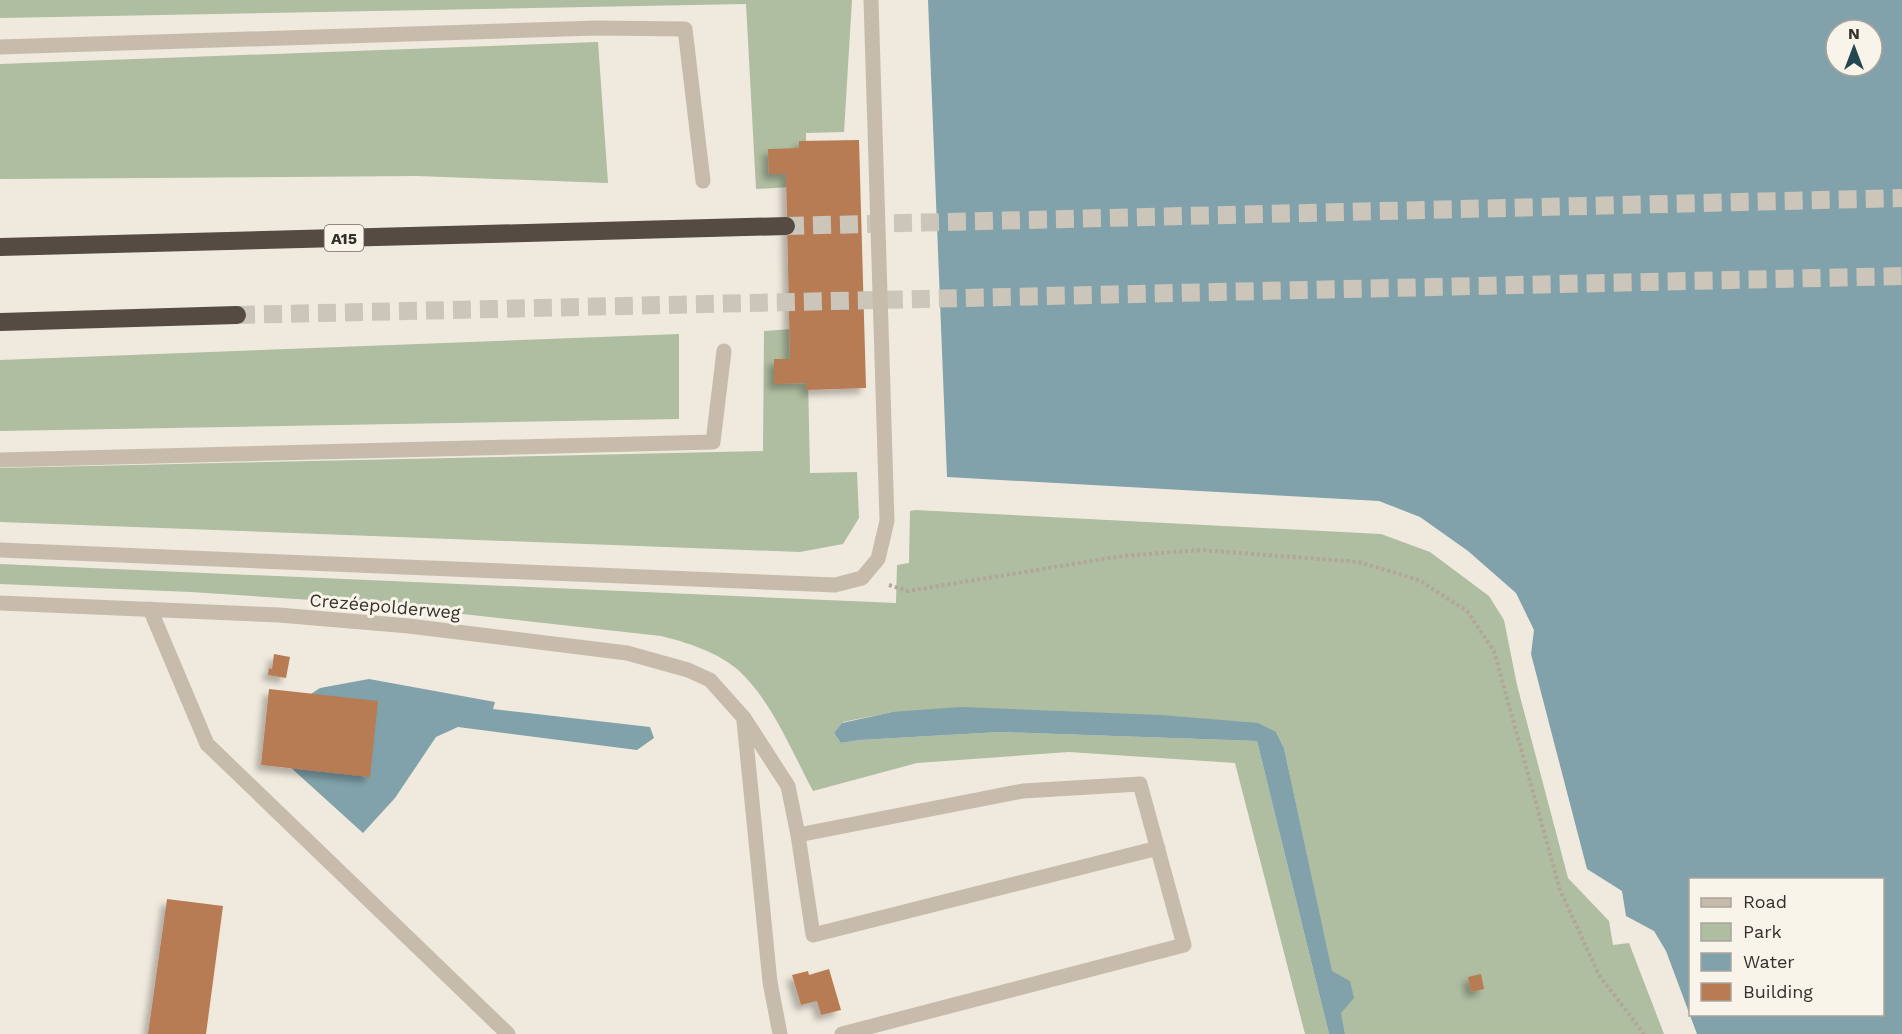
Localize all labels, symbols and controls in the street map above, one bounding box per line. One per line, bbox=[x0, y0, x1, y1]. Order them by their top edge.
north arrow bbox=[1824, 18, 1884, 78]
text: N bbox=[1848, 24, 1860, 43]
road number: A15 bbox=[324, 225, 364, 251]
street label: Crezéepolderweg bbox=[309, 589, 462, 623]
legend bbox=[1689, 878, 1884, 1016]
text: Road bbox=[1743, 891, 1787, 912]
text: Park bbox=[1743, 921, 1782, 942]
text: Water bbox=[1743, 951, 1795, 972]
text: Building bbox=[1743, 981, 1813, 1002]

